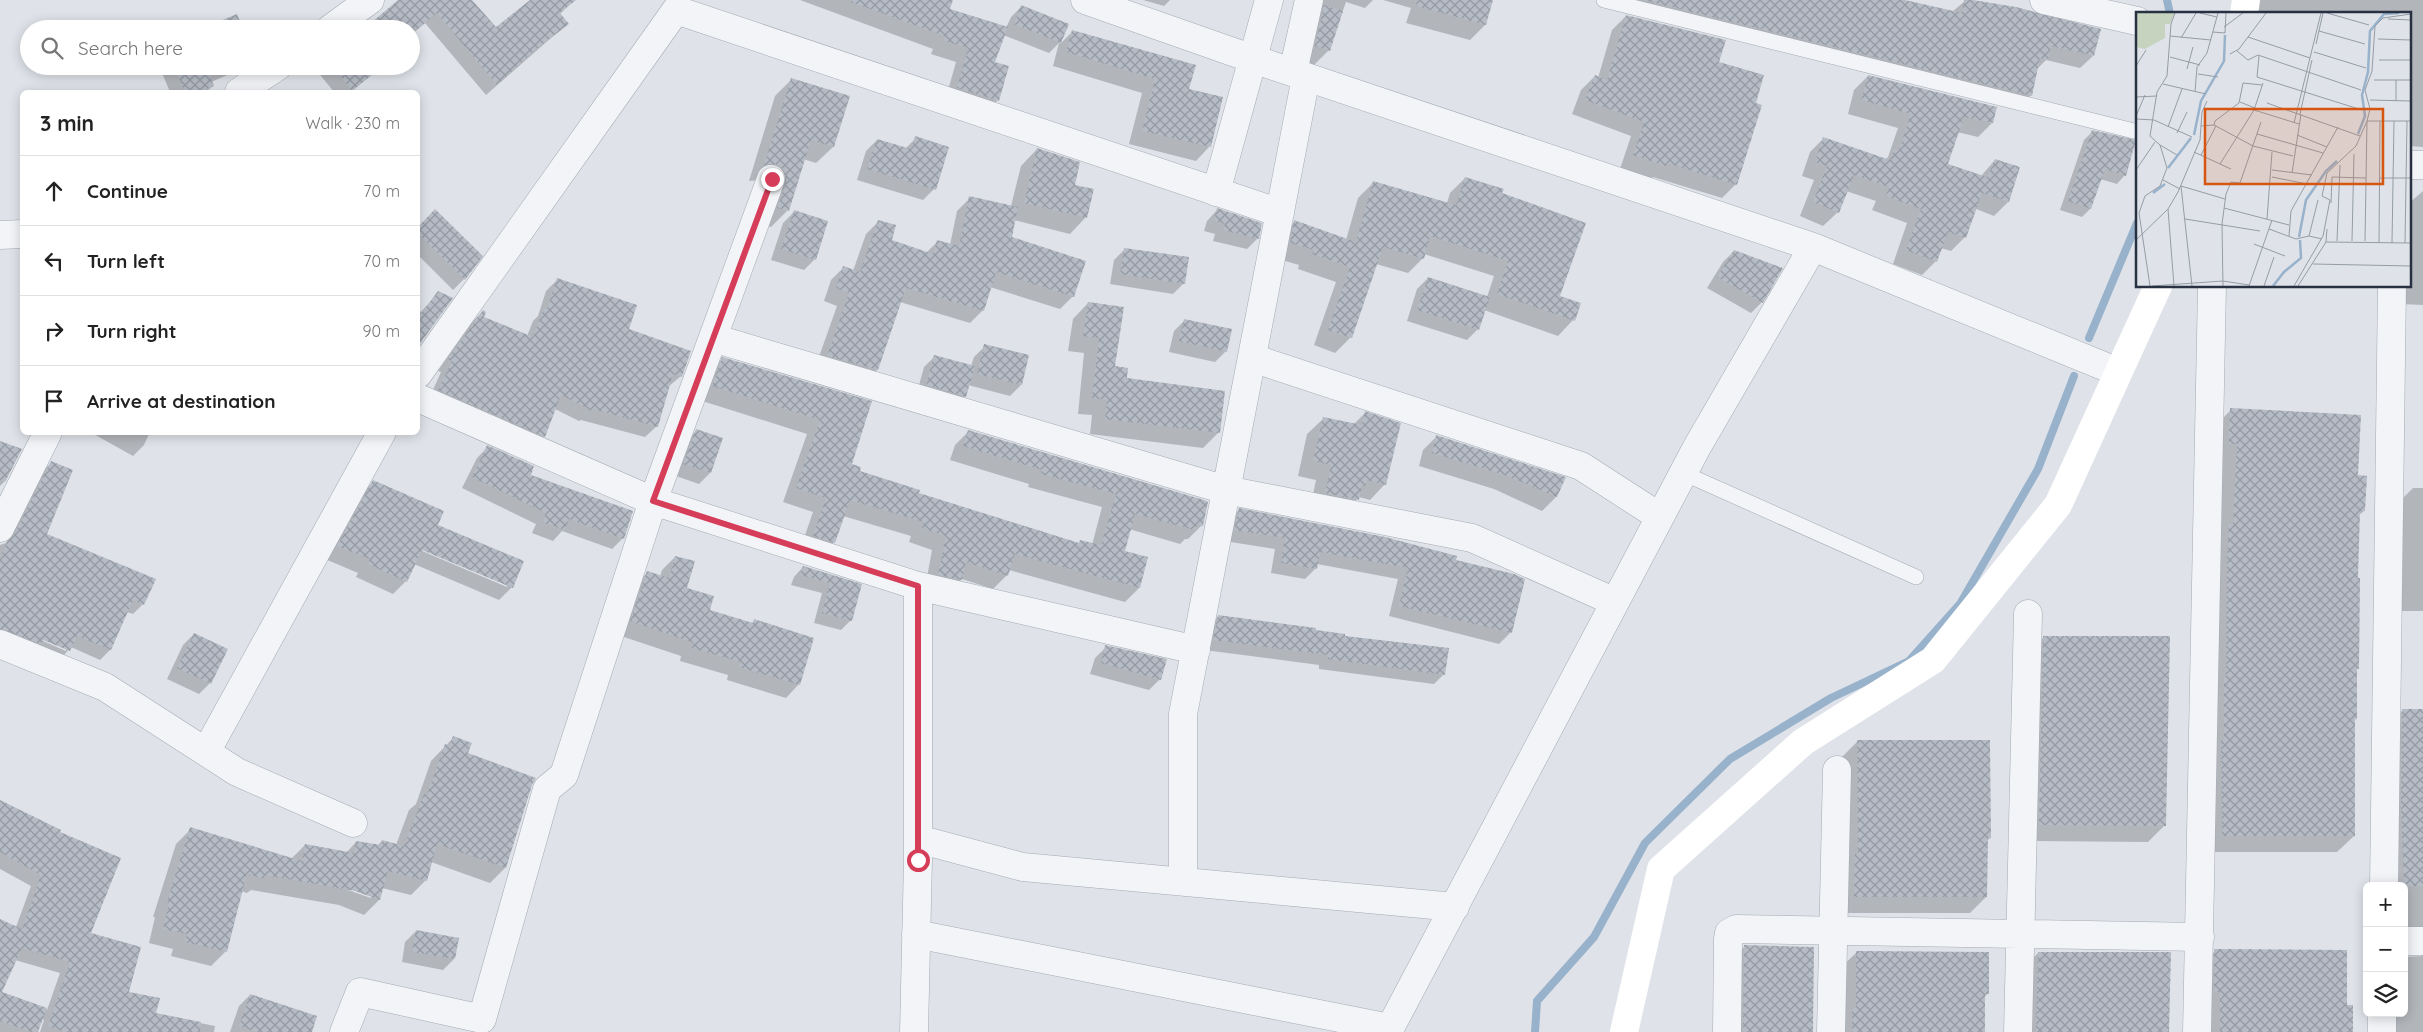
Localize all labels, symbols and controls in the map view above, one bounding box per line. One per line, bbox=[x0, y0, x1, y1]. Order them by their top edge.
inset map bbox=[2136, 12, 2410, 288]
search box bbox=[20, 20, 420, 75]
icon: search bbox=[38, 34, 66, 62]
text: Search here bbox=[78, 36, 183, 60]
text: 3 min bbox=[40, 110, 94, 136]
text: Walk · 230 m bbox=[305, 113, 400, 133]
route end bbox=[761, 168, 784, 191]
icon: ahead bbox=[40, 177, 68, 205]
text: Continue bbox=[87, 179, 168, 203]
text: 70 m bbox=[363, 181, 400, 201]
icon: left bbox=[40, 247, 68, 275]
text: Turn left bbox=[87, 249, 165, 273]
text: 70 m bbox=[363, 251, 400, 271]
icon: right bbox=[40, 317, 68, 345]
text: Turn right bbox=[87, 319, 176, 343]
text: 90 m bbox=[363, 321, 400, 341]
icon: arrive bbox=[40, 387, 68, 415]
text: Arrive at destination bbox=[87, 389, 276, 413]
route start bbox=[907, 849, 930, 872]
map controls bbox=[2363, 882, 2408, 1017]
button: + bbox=[2363, 882, 2408, 927]
button: − bbox=[2363, 927, 2408, 972]
button: layers bbox=[2363, 972, 2408, 1017]

